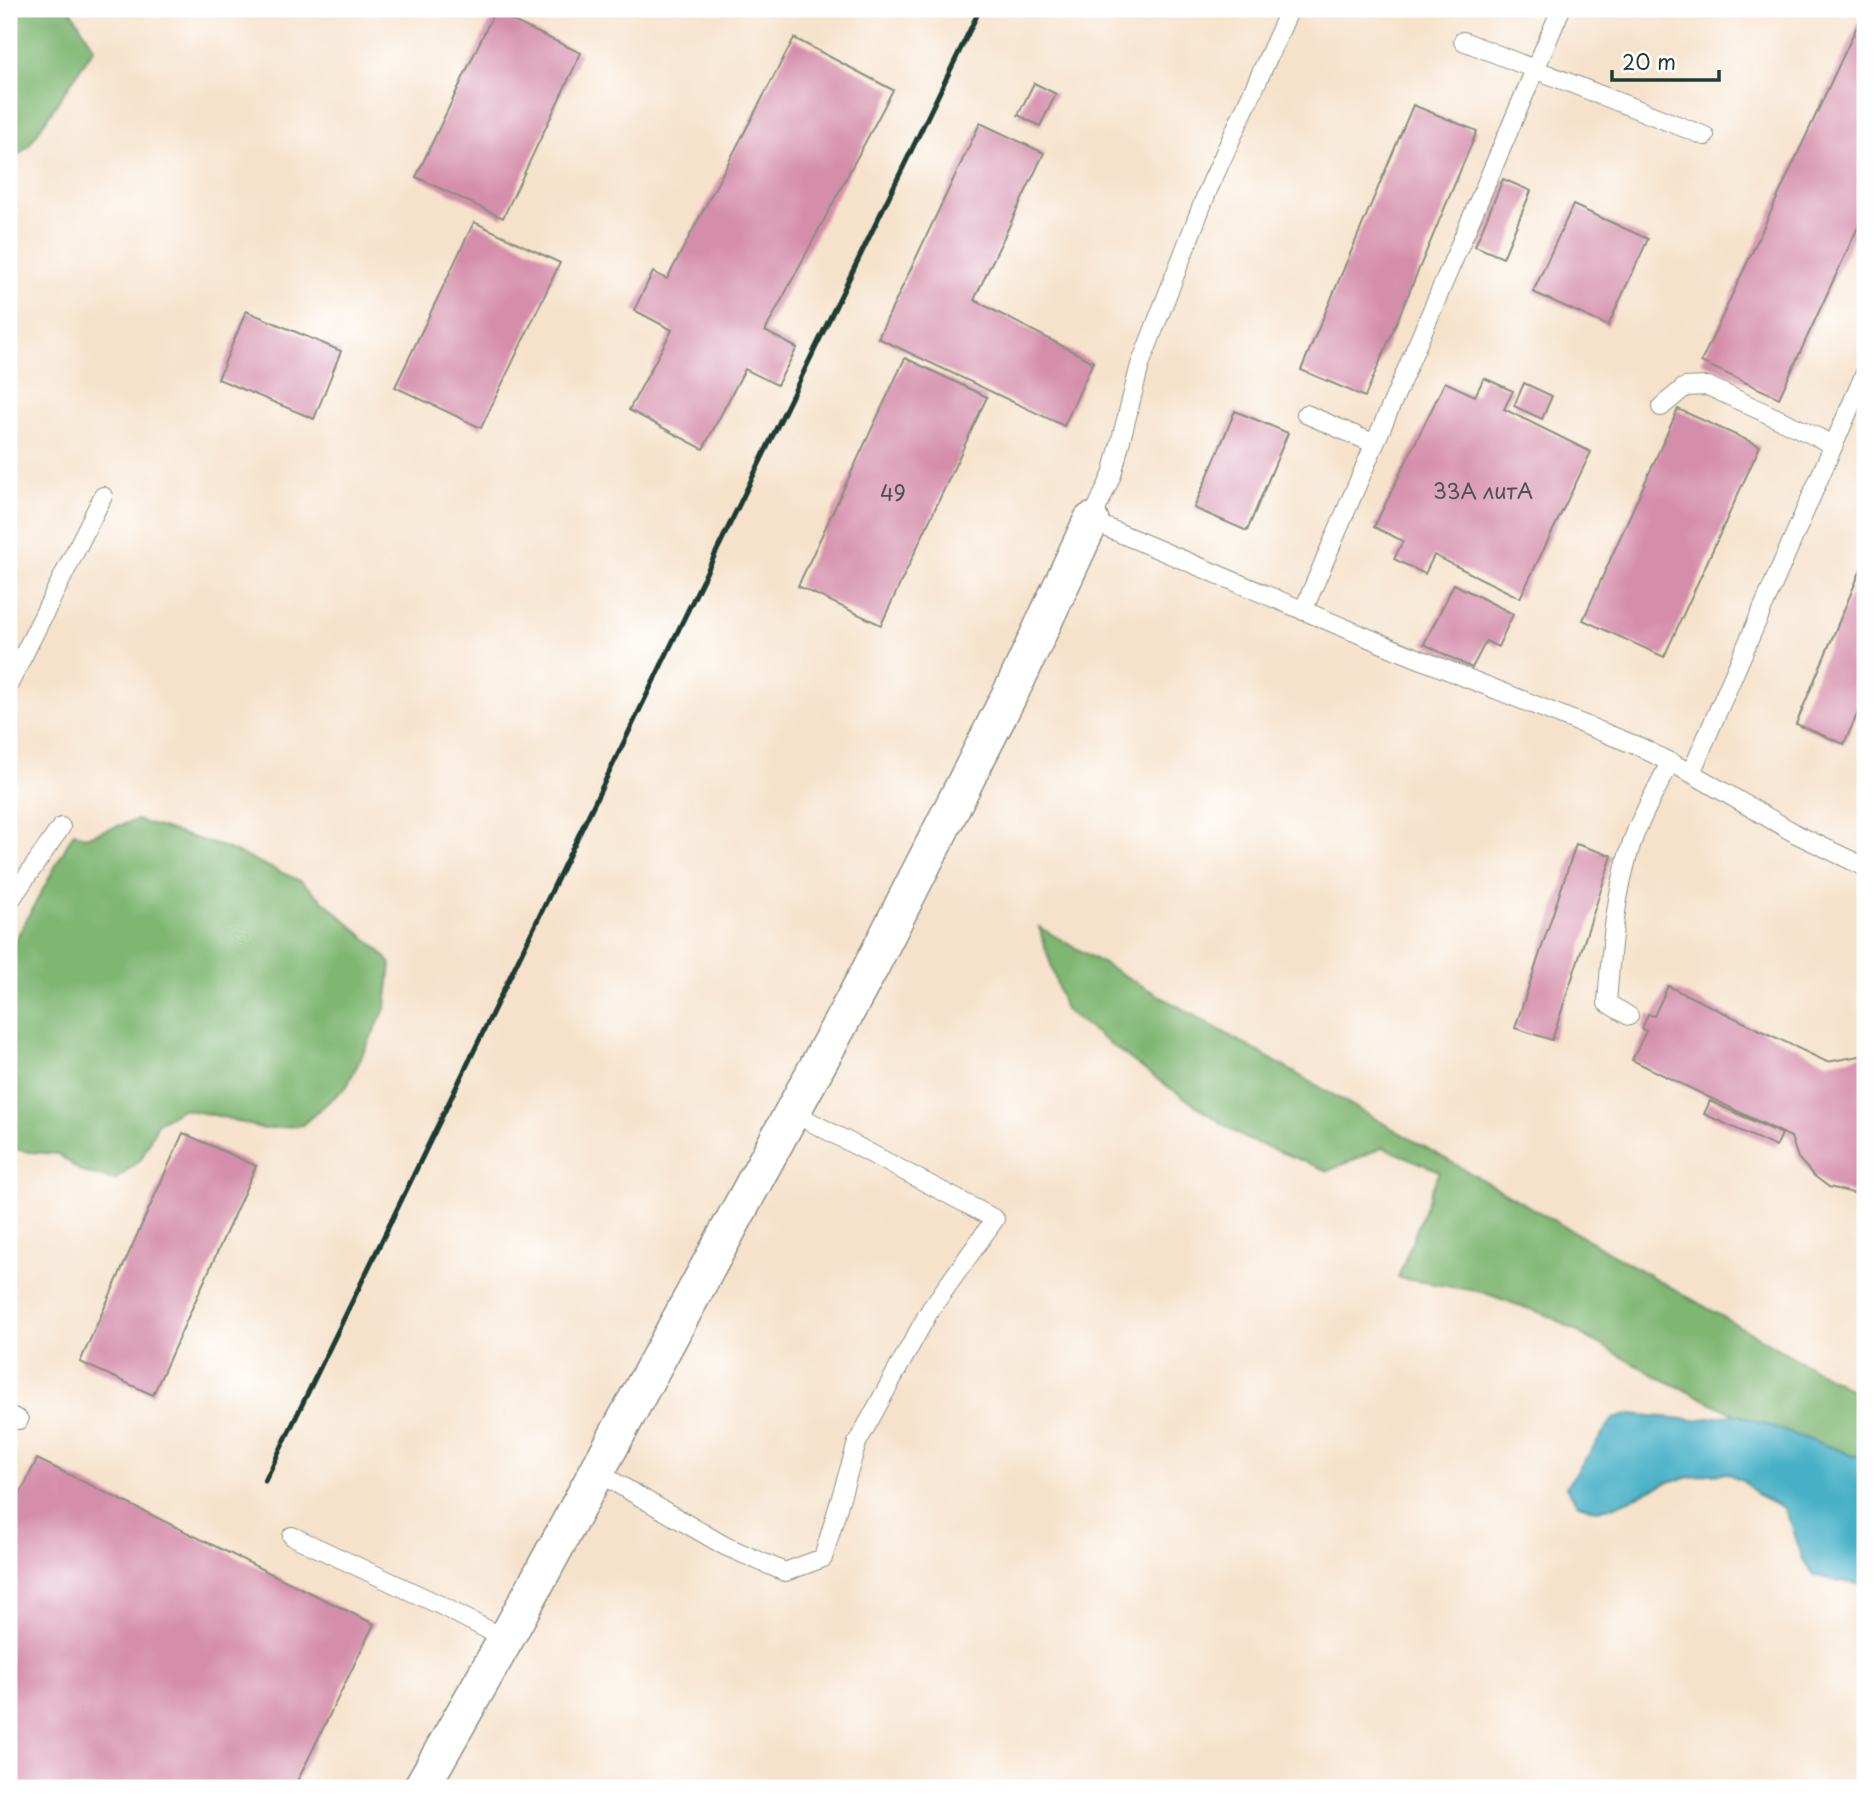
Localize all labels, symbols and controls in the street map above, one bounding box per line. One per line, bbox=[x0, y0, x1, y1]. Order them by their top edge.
scale bar bbox=[1612, 38, 1718, 82]
text: 20 m bbox=[1622, 45, 1676, 77]
house number: 33А литА bbox=[1433, 474, 1533, 506]
house number: 49 bbox=[880, 476, 906, 508]

